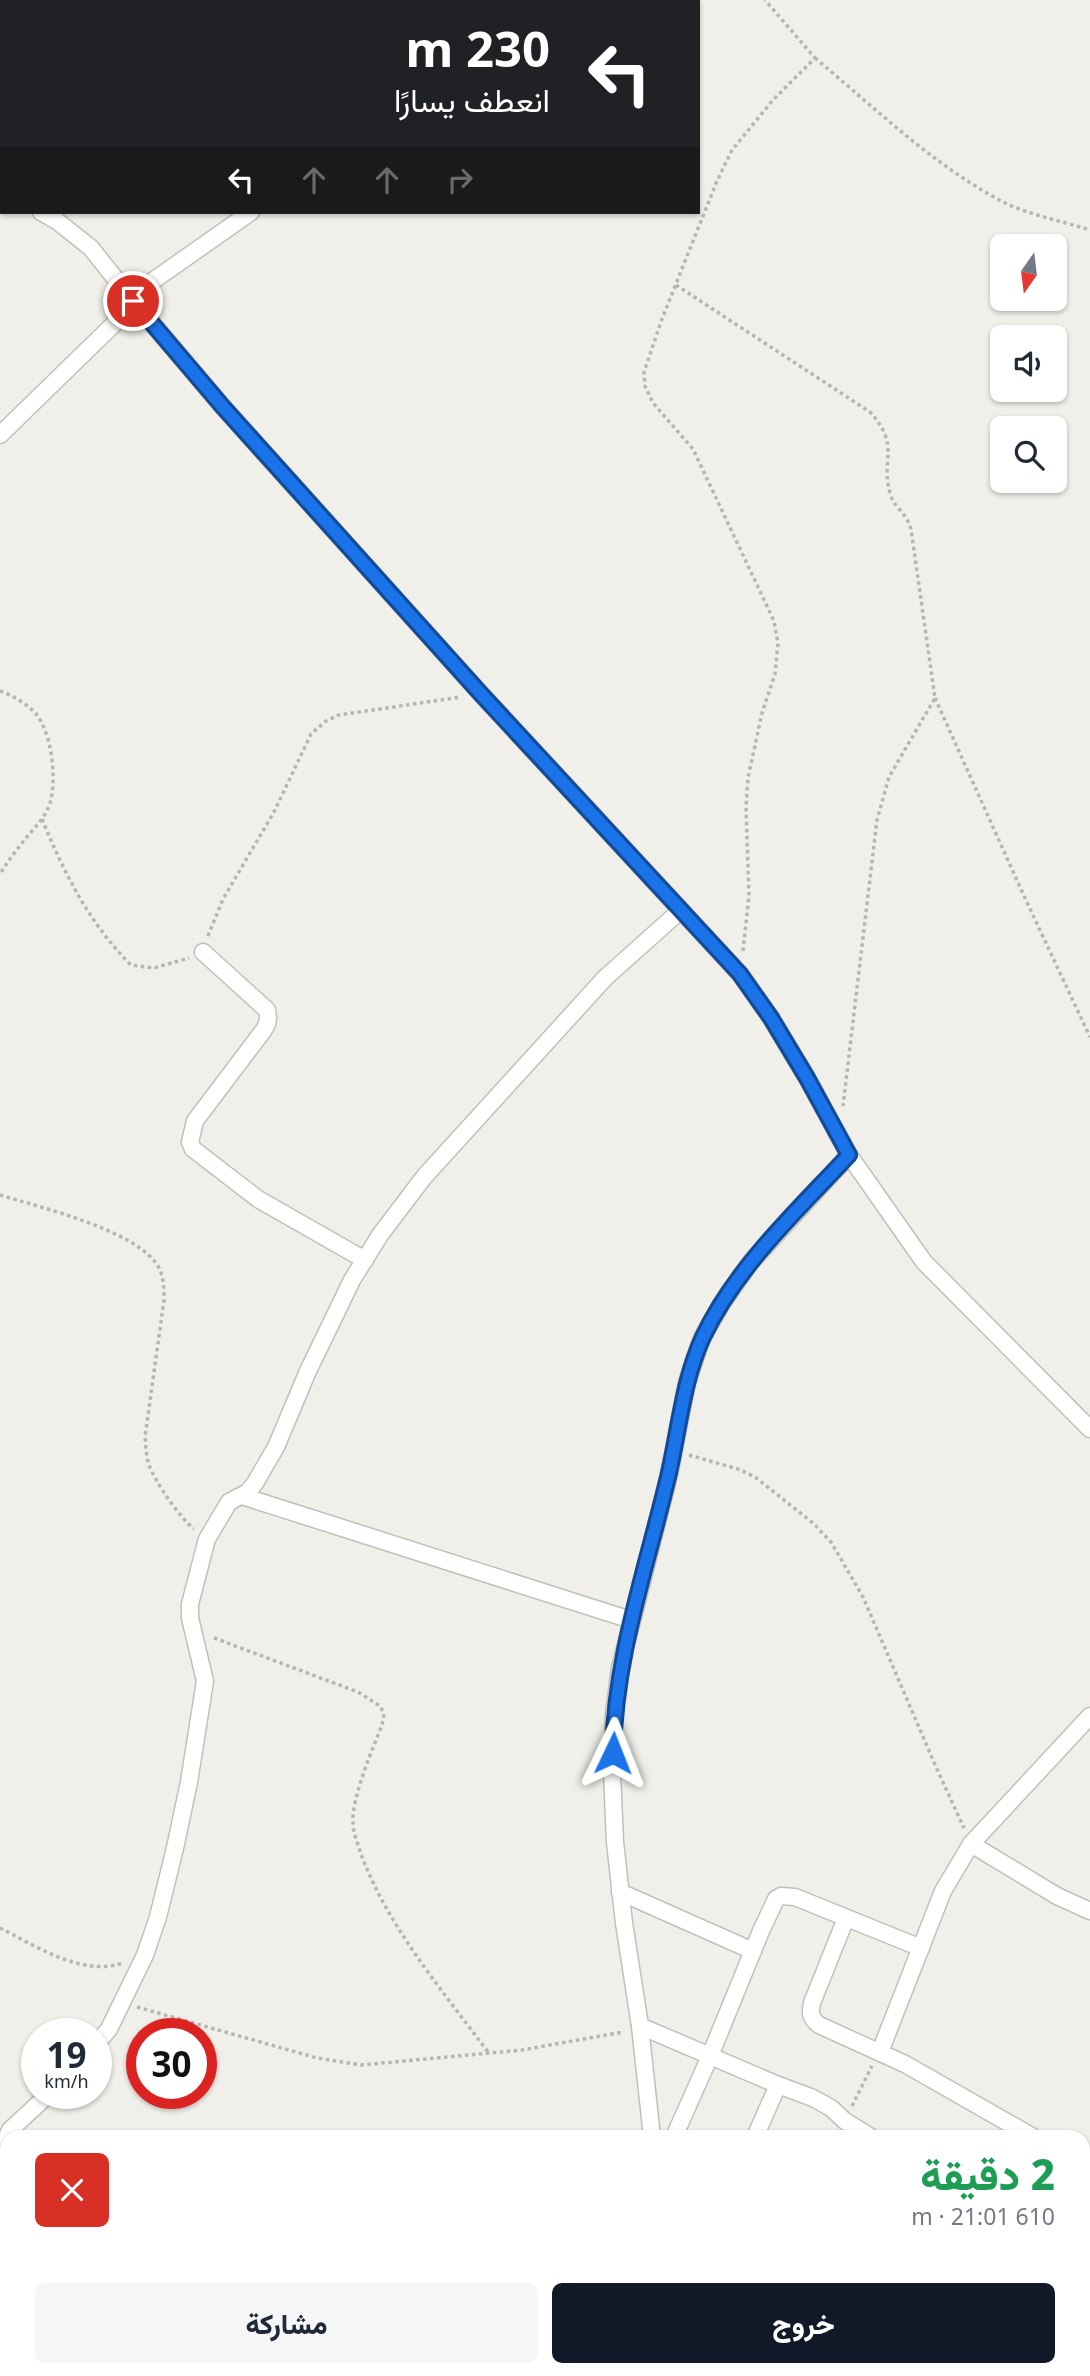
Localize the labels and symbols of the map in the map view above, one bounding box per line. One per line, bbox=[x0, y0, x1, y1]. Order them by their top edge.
north arrow bbox=[990, 234, 1068, 312]
pin bbox=[103, 271, 163, 331]
position arrow bbox=[576, 1716, 650, 1790]
speed limit sign: 30 bbox=[126, 2018, 217, 2109]

